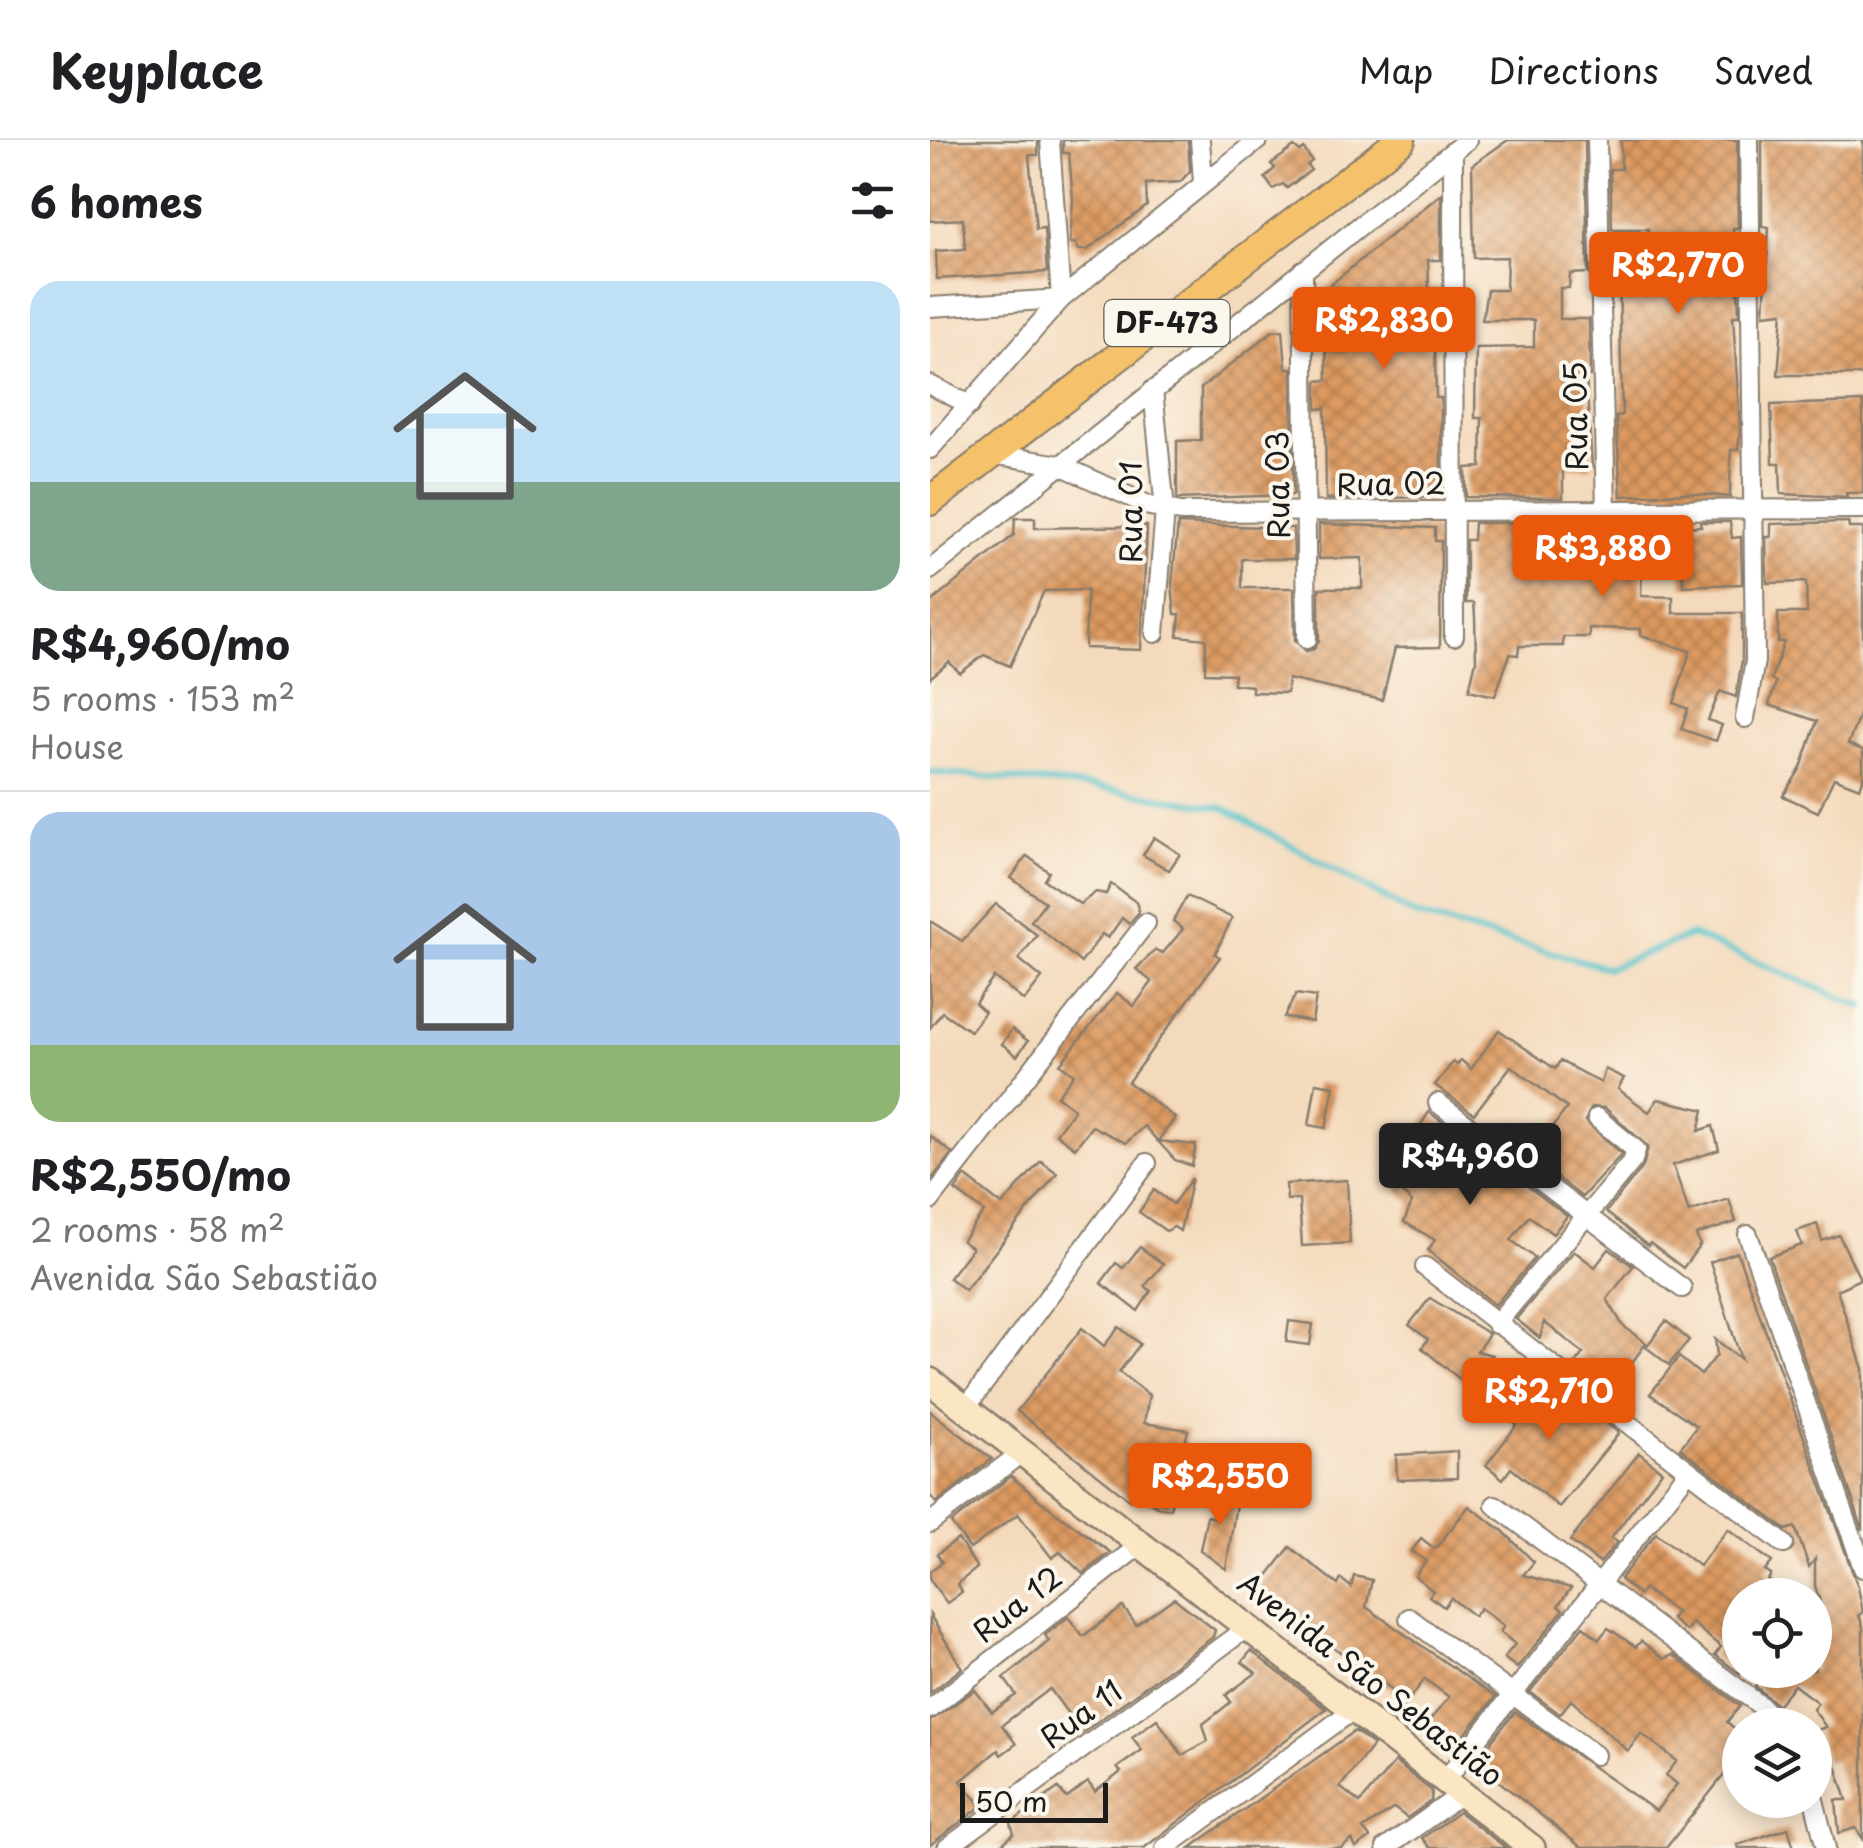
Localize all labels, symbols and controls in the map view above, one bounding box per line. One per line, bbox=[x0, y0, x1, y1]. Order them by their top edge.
text: Keyplace bbox=[50, 33, 264, 105]
text: Map bbox=[1359, 43, 1433, 96]
text: Directions bbox=[1488, 43, 1659, 96]
text: Saved bbox=[1714, 43, 1813, 96]
text: 6 homes bbox=[30, 169, 203, 232]
icon: filters bbox=[845, 173, 900, 228]
pin: R$2,770 bbox=[1586, 232, 1770, 317]
text: R$2,770 bbox=[1611, 240, 1745, 288]
pin: R$2,830 bbox=[1292, 287, 1476, 372]
text: R$2,830 bbox=[1315, 295, 1453, 343]
road number: DF-473 bbox=[1104, 300, 1230, 346]
icon: home bbox=[375, 346, 555, 526]
street label: Rua 05 bbox=[1551, 361, 1598, 471]
street label: Rua 03 bbox=[1253, 431, 1300, 539]
street label: Rua 02 bbox=[1336, 459, 1446, 506]
street label: Rua 01 bbox=[1107, 461, 1152, 563]
pin: R$3,880 bbox=[1511, 515, 1695, 600]
text: R$3,880 bbox=[1535, 523, 1671, 571]
text: R$4,960/mo bbox=[30, 611, 290, 674]
text: 5 rooms · 153 m² bbox=[30, 674, 295, 722]
text: House bbox=[30, 722, 124, 770]
icon: home bbox=[375, 877, 555, 1057]
pin: R$4,960 bbox=[1378, 1123, 1562, 1208]
text: R$4,960 bbox=[1401, 1131, 1539, 1179]
text: R$2,550/mo bbox=[30, 1142, 291, 1205]
text: 2 rooms · 58 m² bbox=[30, 1205, 285, 1253]
text: Avenida São Sebastião bbox=[30, 1253, 378, 1301]
pin: R$2,710 bbox=[1457, 1358, 1641, 1443]
text: R$2,710 bbox=[1484, 1366, 1614, 1414]
pin: R$2,550 bbox=[1128, 1443, 1312, 1528]
text: R$2,550 bbox=[1151, 1451, 1289, 1499]
street label: Rua 12 bbox=[962, 1554, 1071, 1652]
street label: Avenida São Sebastião bbox=[1229, 1560, 1514, 1796]
map controls bbox=[1722, 1578, 1832, 1818]
button: locate bbox=[1722, 1578, 1832, 1688]
street label: Rua 11 bbox=[1030, 1668, 1131, 1758]
button: layers bbox=[1722, 1708, 1832, 1818]
scale bar bbox=[960, 1778, 1108, 1822]
text: 50 m bbox=[975, 1779, 1048, 1822]

